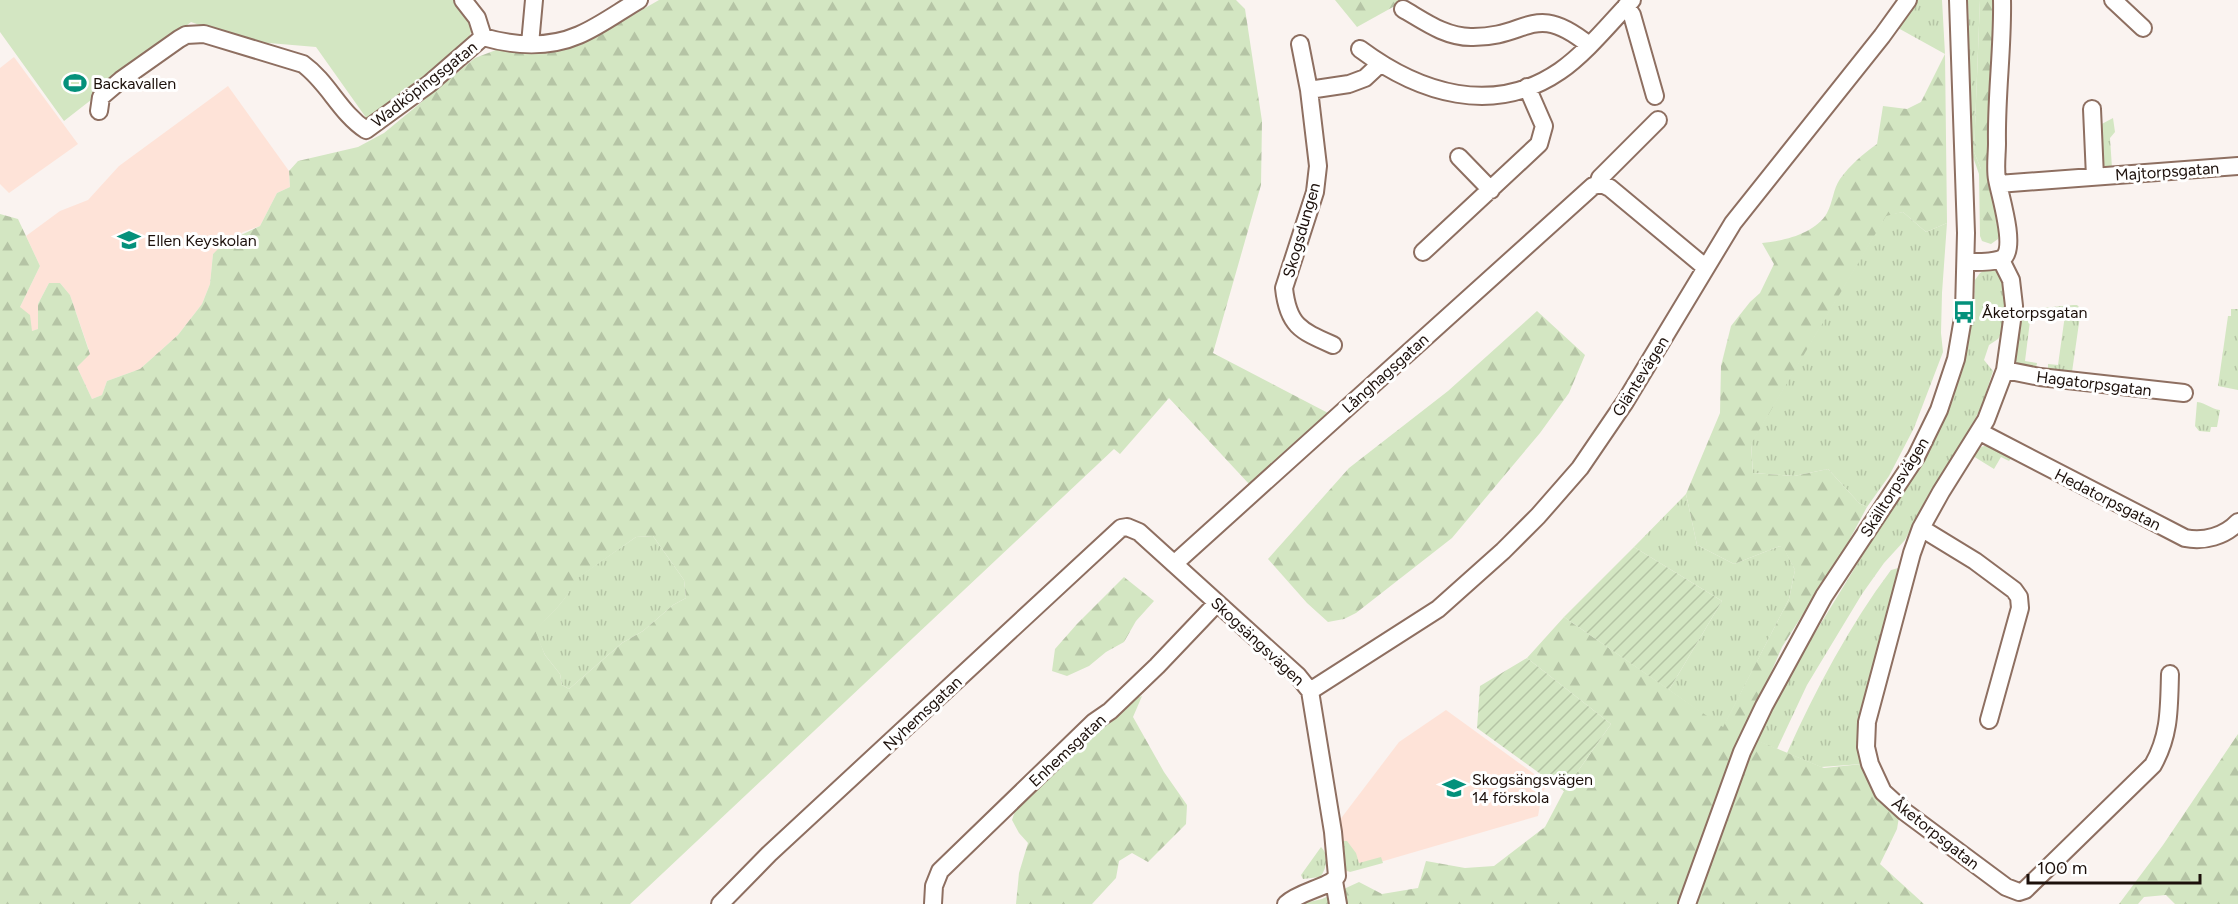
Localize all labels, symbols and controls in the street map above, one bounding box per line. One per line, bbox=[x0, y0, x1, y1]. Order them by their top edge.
street label: Wadköpingsgatan bbox=[368, 37, 481, 132]
sports icon: Backavallen bbox=[62, 70, 88, 96]
place label: Backavallen bbox=[93, 74, 176, 93]
street label: Majtorpsgatan bbox=[2114, 158, 2220, 185]
street label: Skogsdungen bbox=[1279, 180, 1324, 280]
school or university icon: Ellen Keyskolan bbox=[116, 227, 142, 253]
place label: Ellen Keyskolan bbox=[147, 231, 257, 250]
bus stop icon: Åketorpsgatan bbox=[1951, 299, 1977, 325]
place label: Åketorpsgatan bbox=[1982, 303, 2087, 322]
street label: Långhagsgatan bbox=[1338, 330, 1432, 417]
street label: Gläntevägen bbox=[1608, 333, 1673, 420]
street label: Hagatorpsgatan bbox=[2035, 367, 2153, 400]
street label: Skälltorpsvägen bbox=[1856, 434, 1933, 541]
street label: Hedatorpsgatan bbox=[2052, 465, 2164, 534]
street label: Skogsängsvägen bbox=[1207, 593, 1308, 690]
street label: Nyhemsgatan bbox=[879, 672, 966, 754]
street label: Enhemsgatan bbox=[1025, 710, 1110, 791]
place label: Skogsängsvägen 14 förskola bbox=[1472, 770, 1593, 807]
school or university icon: Skogsängsvägen 14 förskola bbox=[1441, 775, 1467, 801]
street label: Åketorpsgatan bbox=[1888, 793, 1983, 873]
scale bar bbox=[2028, 847, 2200, 885]
text: 100 m bbox=[2037, 857, 2087, 879]

